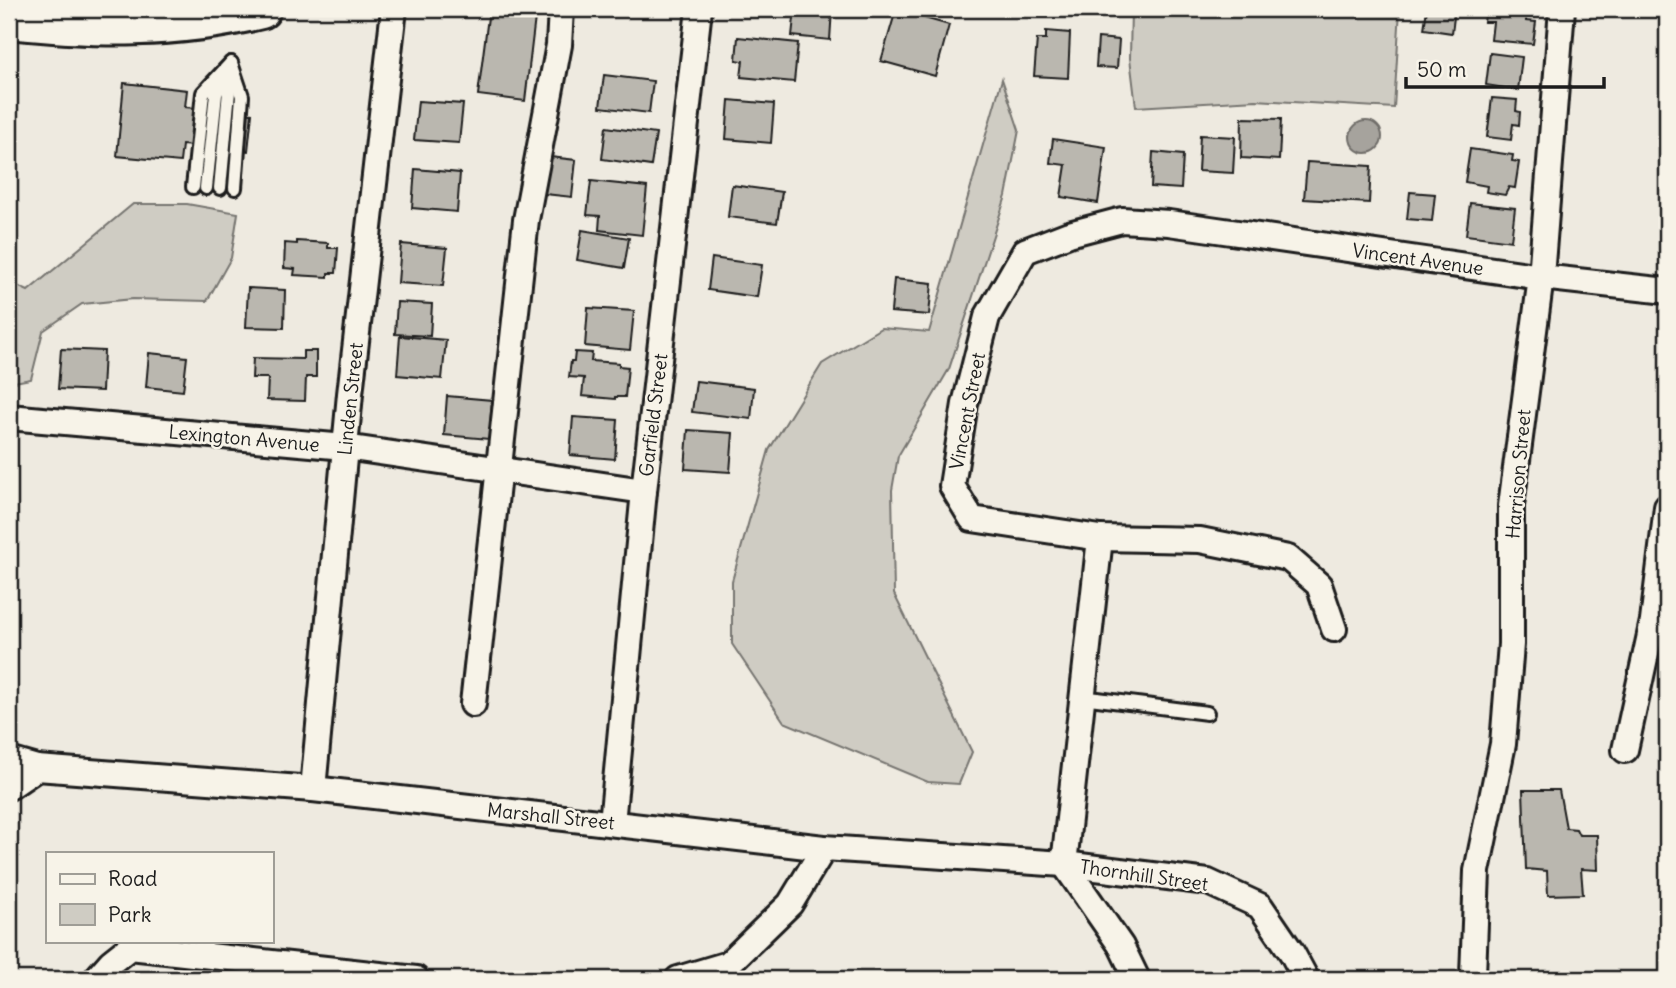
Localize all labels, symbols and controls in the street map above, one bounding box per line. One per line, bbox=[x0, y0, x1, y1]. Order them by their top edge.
scale bar bbox=[1406, 46, 1604, 90]
text: 50 m bbox=[1417, 56, 1466, 83]
street label: Vincent Avenue bbox=[1351, 238, 1485, 280]
street label: Linden Street bbox=[332, 341, 368, 457]
street label: Vincent Street bbox=[944, 350, 990, 472]
street label: Garfield Street bbox=[634, 352, 672, 478]
street label: Harrison Street bbox=[1500, 408, 1536, 540]
street label: Lexington Avenue bbox=[167, 419, 321, 457]
street label: Marshall Street bbox=[486, 797, 616, 835]
legend bbox=[46, 852, 273, 942]
street label: Thornhill Street bbox=[1078, 854, 1210, 896]
text: Road bbox=[108, 865, 157, 892]
text: Park bbox=[108, 901, 151, 928]

